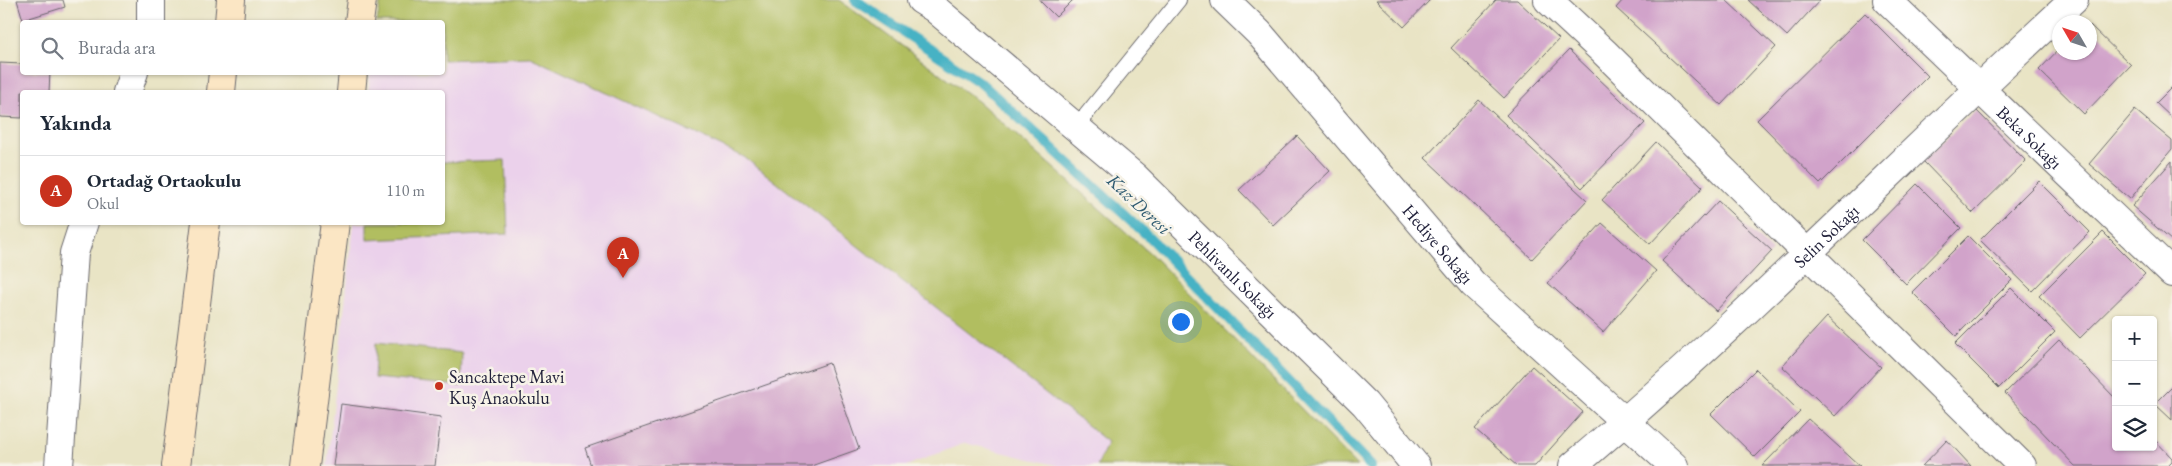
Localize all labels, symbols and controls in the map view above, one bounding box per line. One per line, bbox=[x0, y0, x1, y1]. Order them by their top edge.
north arrow bbox=[2052, 15, 2097, 60]
search box bbox=[20, 20, 445, 75]
icon: search bbox=[38, 34, 66, 62]
text: Burada ara bbox=[78, 35, 156, 60]
street label: Beka Sokağı bbox=[1993, 100, 2068, 174]
text: Yakında bbox=[40, 109, 111, 136]
water label: Kaz Deresi bbox=[1101, 167, 1177, 241]
text: Ortadağ Ortaokulu bbox=[87, 168, 241, 193]
text: A bbox=[50, 180, 62, 201]
text: 110 m bbox=[386, 180, 425, 201]
text: Okul bbox=[87, 193, 119, 214]
street label: Hediye Sokağı bbox=[1398, 199, 1479, 289]
street label: Selin Sokağı bbox=[1788, 199, 1864, 272]
street label: Pehlivanlı Sokağı bbox=[1184, 225, 1283, 323]
pin: A bbox=[607, 237, 639, 278]
your location bbox=[1168, 309, 1194, 335]
map controls bbox=[2112, 316, 2157, 451]
button: + bbox=[2112, 316, 2157, 361]
button: − bbox=[2112, 361, 2157, 406]
place label: Sancaktepe Mavi Kuş Anaokulu bbox=[449, 365, 565, 409]
marker: Sancaktepe Mavi Kuş Anaokulu bbox=[433, 380, 445, 392]
button: layers bbox=[2112, 406, 2157, 451]

